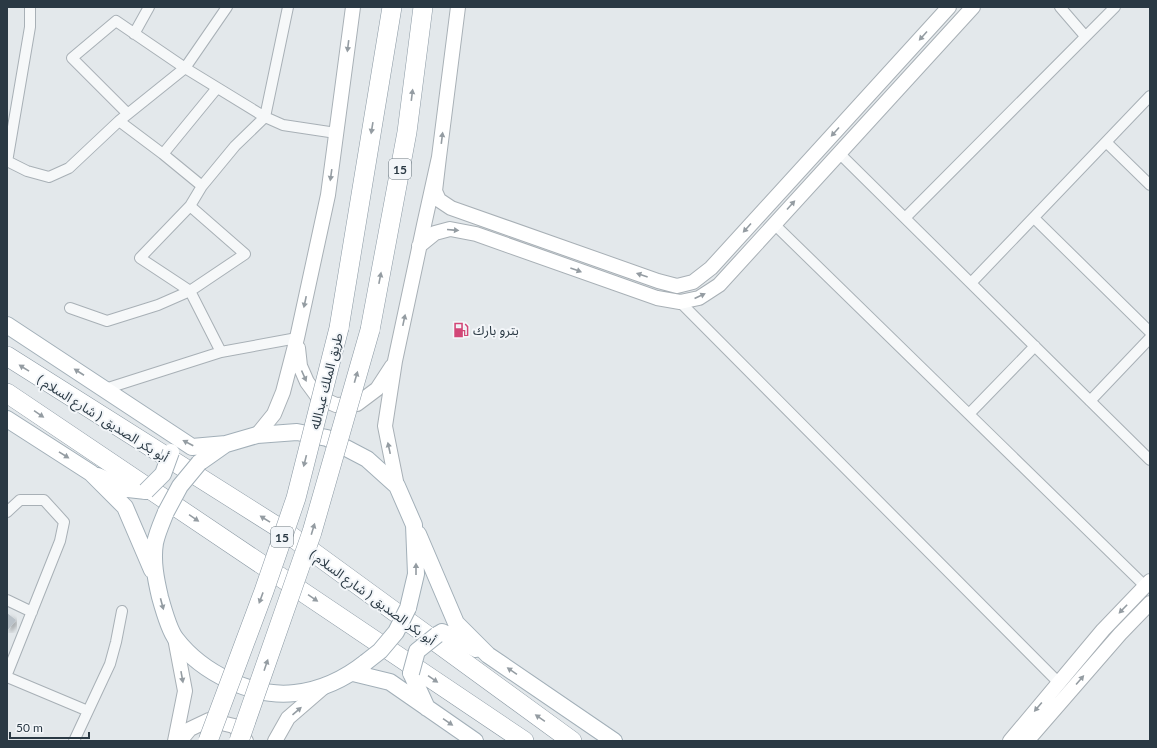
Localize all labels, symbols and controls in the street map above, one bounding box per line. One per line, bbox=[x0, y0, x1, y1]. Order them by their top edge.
one-way arrow bbox=[918, 31, 927, 41]
one-way arrow bbox=[344, 40, 351, 52]
one-way arrow bbox=[409, 89, 415, 101]
one-way arrow bbox=[369, 122, 375, 134]
one-way arrow bbox=[830, 127, 840, 137]
one-way arrow bbox=[438, 132, 445, 144]
road number: 15 bbox=[389, 159, 411, 179]
one-way arrow bbox=[328, 169, 334, 181]
one-way arrow bbox=[787, 200, 796, 211]
one-way arrow bbox=[743, 223, 752, 233]
one-way arrow bbox=[447, 227, 459, 234]
one-way arrow bbox=[571, 267, 583, 273]
one-way arrow bbox=[377, 272, 383, 284]
one-way arrow bbox=[636, 272, 648, 278]
one-way arrow bbox=[694, 293, 706, 300]
one-way arrow bbox=[302, 296, 308, 308]
one-way arrow bbox=[401, 314, 407, 326]
fuel station icon: بترو بارك bbox=[452, 321, 470, 339]
place label: بترو بارك bbox=[473, 322, 519, 338]
street label: طريق الملك عبدالله bbox=[306, 331, 347, 431]
one-way arrow bbox=[19, 364, 29, 372]
one-way arrow bbox=[74, 368, 84, 376]
one-way arrow bbox=[301, 370, 307, 381]
one-way arrow bbox=[354, 370, 360, 383]
street label: ( شارع السلام ) أبو بكر الصديق bbox=[33, 371, 172, 468]
one-way arrow bbox=[34, 411, 45, 418]
one-way arrow bbox=[182, 440, 194, 447]
one-way arrow bbox=[386, 442, 392, 454]
one-way arrow bbox=[58, 451, 69, 459]
one-way arrow bbox=[302, 455, 308, 467]
one-way arrow bbox=[189, 514, 199, 522]
one-way arrow bbox=[259, 516, 271, 523]
one-way arrow bbox=[310, 522, 316, 534]
road number: 15 bbox=[271, 527, 293, 547]
street label: ( شارع السلام ) أبو بكر الصديق bbox=[305, 546, 439, 651]
one-way arrow bbox=[413, 563, 419, 576]
one-way arrow bbox=[258, 593, 264, 605]
one-way arrow bbox=[308, 594, 319, 602]
one-way arrow bbox=[159, 598, 165, 610]
one-way arrow bbox=[1118, 604, 1128, 614]
one-way arrow bbox=[263, 658, 269, 670]
one-way arrow bbox=[507, 668, 518, 675]
one-way arrow bbox=[179, 671, 185, 683]
one-way arrow bbox=[1076, 674, 1085, 685]
one-way arrow bbox=[428, 675, 438, 683]
one-way arrow bbox=[1034, 702, 1043, 713]
one-way arrow bbox=[291, 706, 302, 715]
scale bar bbox=[10, 714, 89, 740]
one-way arrow bbox=[535, 714, 546, 722]
one-way arrow bbox=[443, 718, 453, 726]
text: 50 m bbox=[16, 720, 43, 735]

